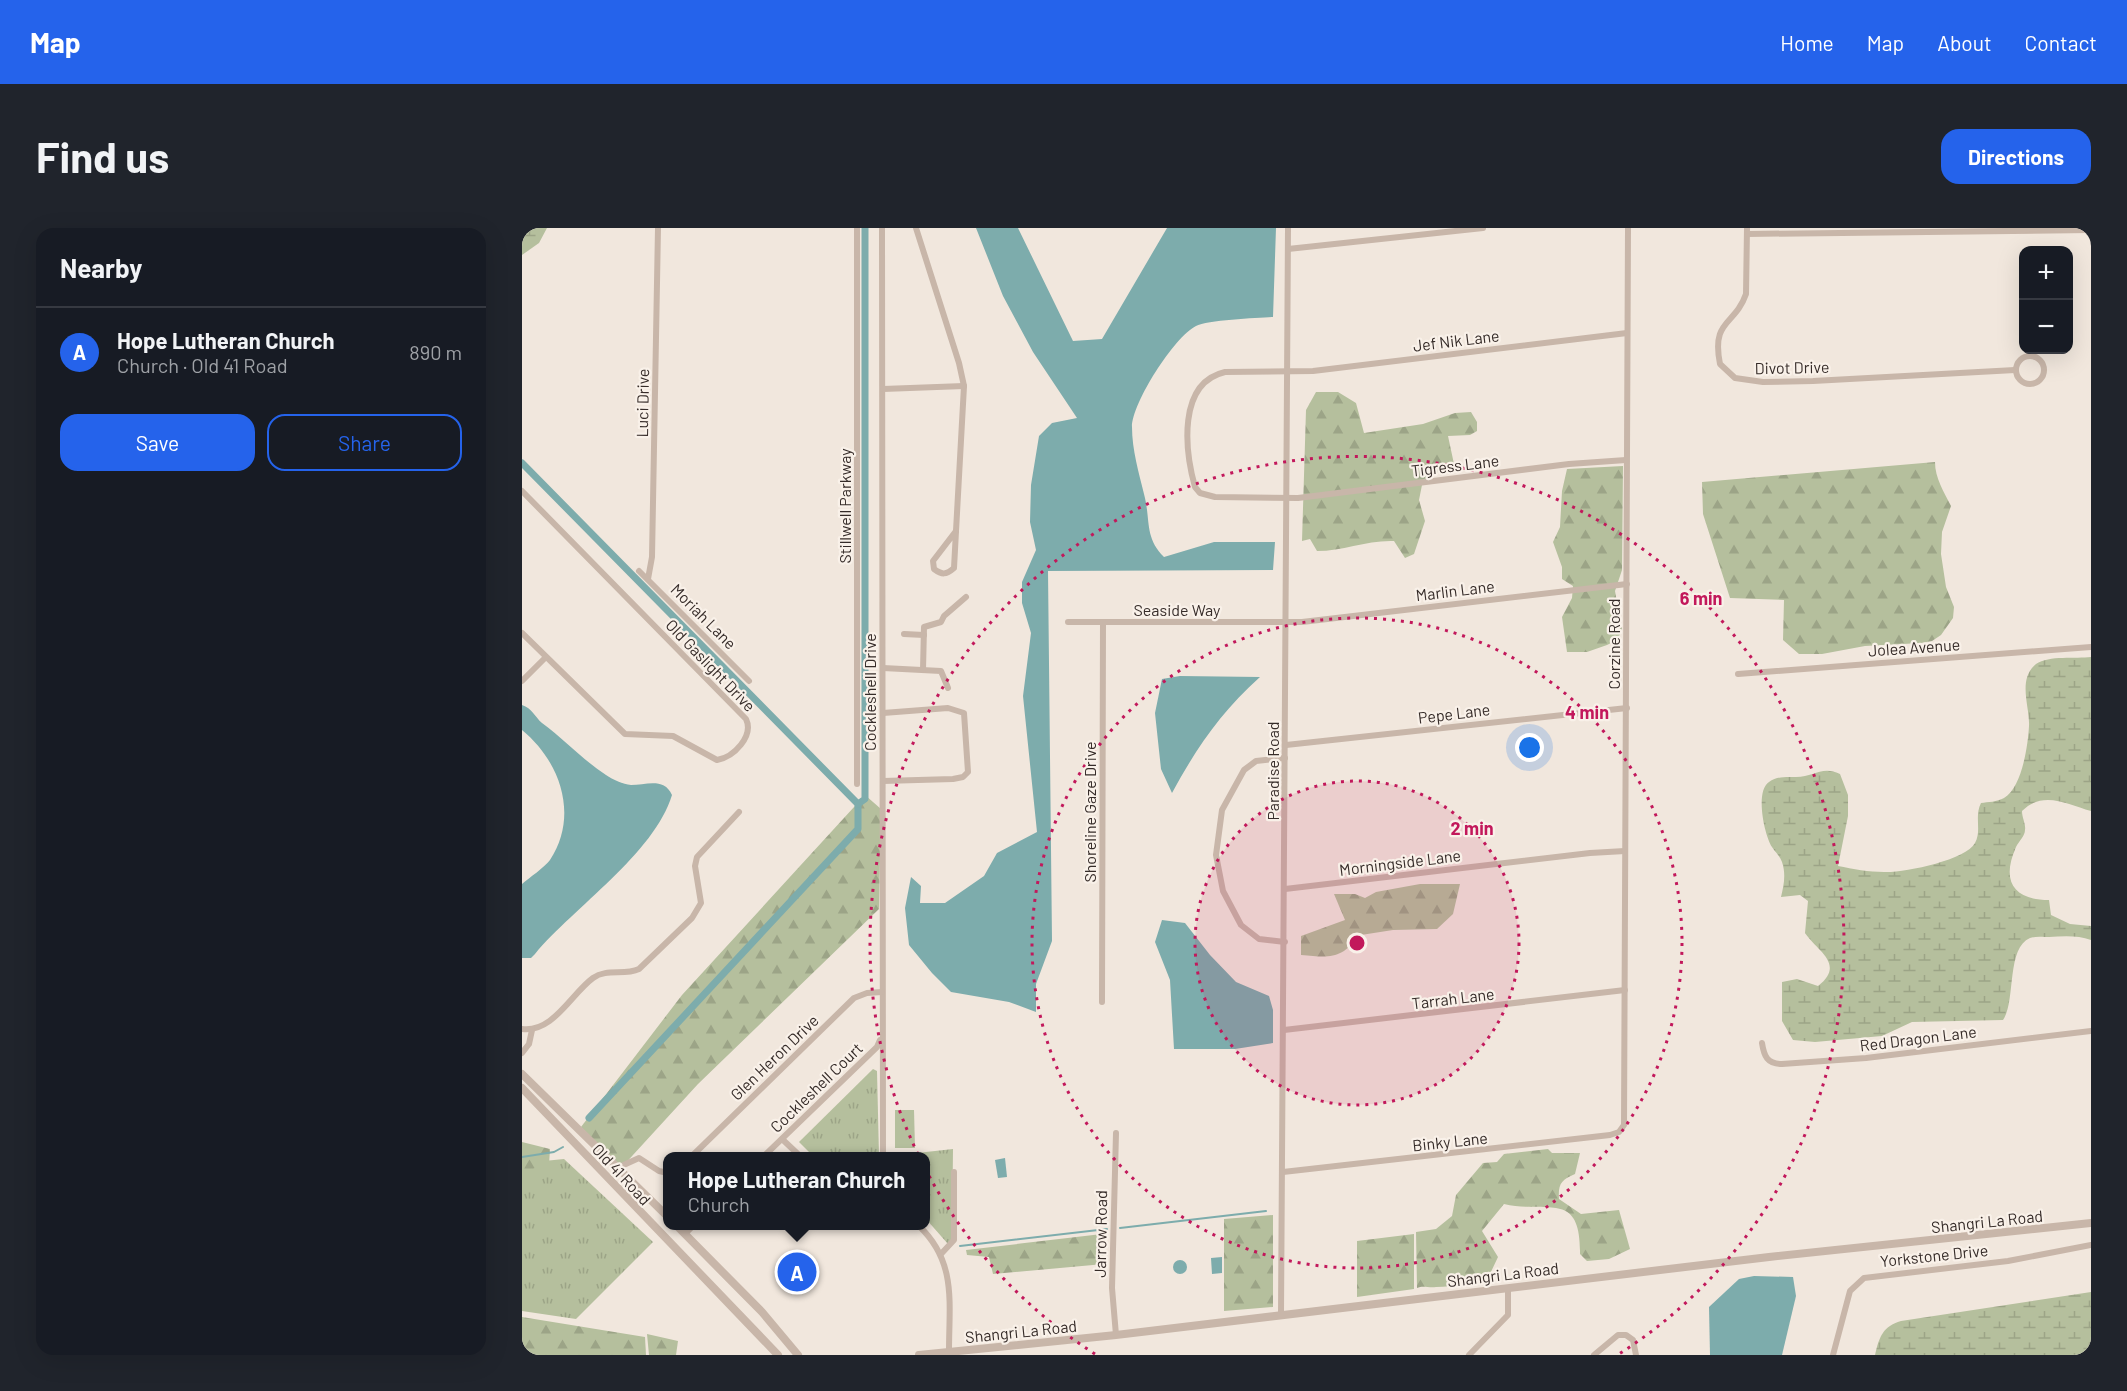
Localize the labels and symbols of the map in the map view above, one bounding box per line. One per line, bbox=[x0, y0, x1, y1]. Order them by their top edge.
street label: Jef Nik Lane bbox=[1412, 325, 1500, 355]
street label: Divot Drive bbox=[1755, 357, 1829, 377]
street label: Luci Drive bbox=[632, 368, 652, 438]
street label: Stillwell Parkway bbox=[835, 448, 854, 564]
street label: Tigress Lane bbox=[1410, 450, 1500, 480]
street label: Marlin Lane bbox=[1414, 576, 1496, 604]
street label: Moriah Lane bbox=[667, 579, 741, 653]
text: 6 min bbox=[1680, 587, 1722, 609]
street label: Corzine Road bbox=[1604, 598, 1623, 690]
street label: Seaside Way bbox=[1134, 600, 1221, 619]
street label: Old Gaslight Drive bbox=[662, 615, 760, 715]
street label: Cockleshell Drive bbox=[860, 633, 879, 751]
street label: Jolea Avenue bbox=[1867, 634, 1961, 660]
street label: Pepe Lane bbox=[1417, 699, 1491, 727]
text: 4 min bbox=[1565, 701, 1609, 723]
street label: Paradise Road bbox=[1263, 721, 1282, 821]
your location bbox=[1515, 733, 1544, 762]
street label: Shoreline Gaze Drive bbox=[1080, 741, 1099, 883]
text: 2 min bbox=[1450, 817, 1494, 839]
street label: Morningside Lane bbox=[1338, 845, 1462, 879]
centre of rings bbox=[1347, 933, 1367, 953]
street label: Tarrah Lane bbox=[1411, 984, 1495, 1012]
street label: Glen Heron Drive bbox=[726, 1010, 822, 1104]
street label: Red Dragon Lane bbox=[1859, 1021, 1977, 1055]
street label: Cockleshell Court bbox=[766, 1038, 866, 1136]
street label: Binky Lane bbox=[1411, 1128, 1489, 1154]
street label: Old 41 Road bbox=[589, 1139, 655, 1209]
street label: Jarrow Road bbox=[1090, 1190, 1110, 1278]
street label: Shangri La Road bbox=[1930, 1206, 2044, 1236]
street label: Yorkstone Drive bbox=[1879, 1240, 1989, 1270]
pin: A bbox=[778, 1250, 816, 1294]
street label: Shangri La Road bbox=[1446, 1258, 1560, 1290]
street label: Shangri La Road bbox=[964, 1316, 1078, 1346]

